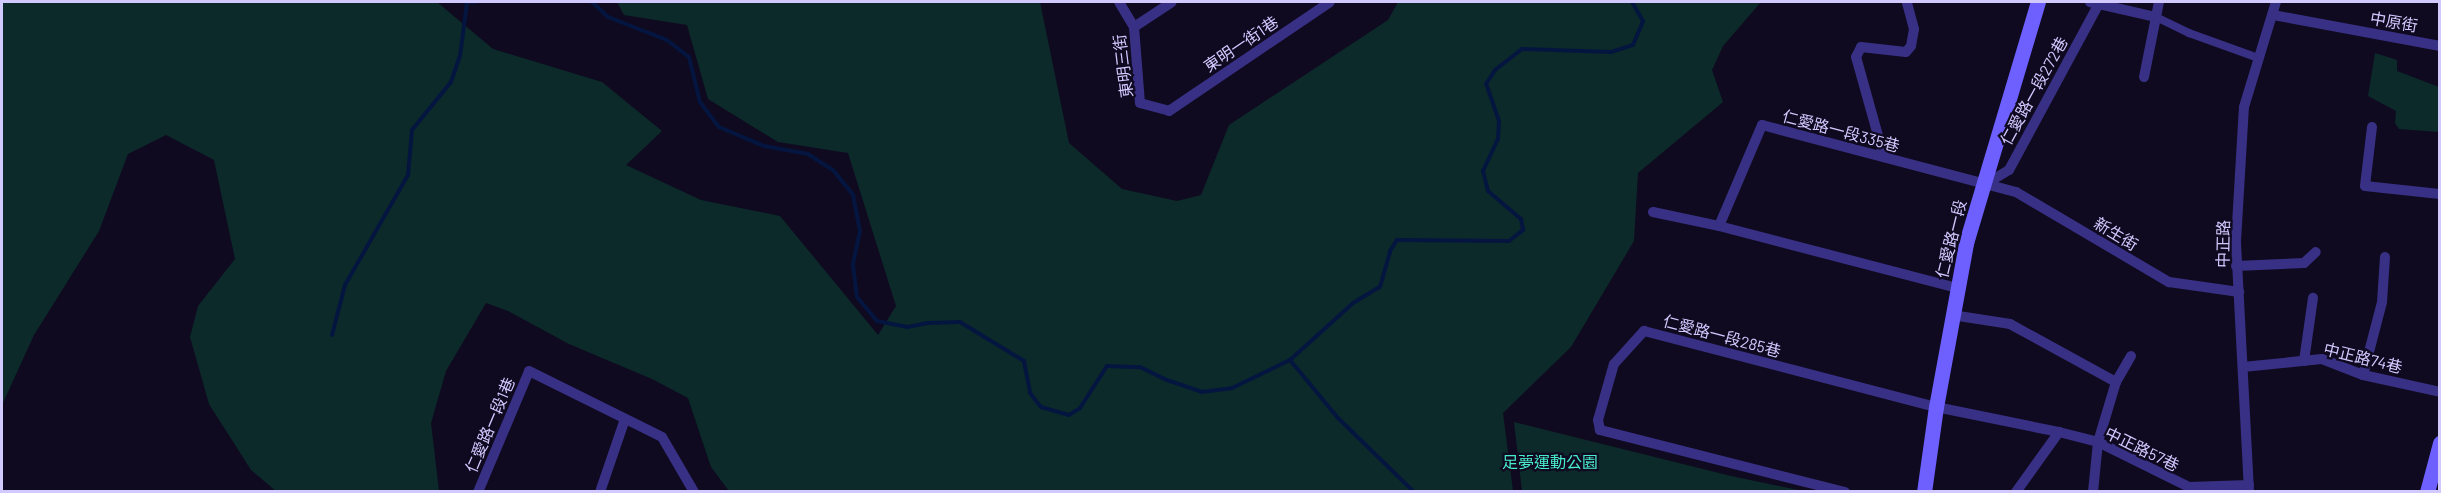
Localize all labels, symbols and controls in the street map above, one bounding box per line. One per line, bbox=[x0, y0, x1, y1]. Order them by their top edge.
street label: 中原街 bbox=[2369, 8, 2419, 36]
street label: 東明一街1巷 bbox=[1200, 12, 1282, 76]
street label: 東明三街 bbox=[1110, 33, 1136, 99]
street label: 仁愛路一段272巷 bbox=[1996, 34, 2072, 148]
street label: 仁愛路一段335巷 bbox=[1780, 106, 1902, 156]
street label: 仁愛路一段 bbox=[1932, 198, 1970, 280]
street label: 新生街 bbox=[2090, 213, 2142, 255]
street label: 中正路 bbox=[2213, 220, 2233, 268]
street label: 仁愛路一段285巷 bbox=[1661, 311, 1783, 361]
street label: 中正路74巷 bbox=[2322, 339, 2404, 377]
street label: 仁愛路一段1巷 bbox=[461, 374, 519, 476]
street label: 中正路57巷 bbox=[2102, 423, 2182, 475]
park label: 足夢運動公園 bbox=[1502, 452, 1598, 472]

